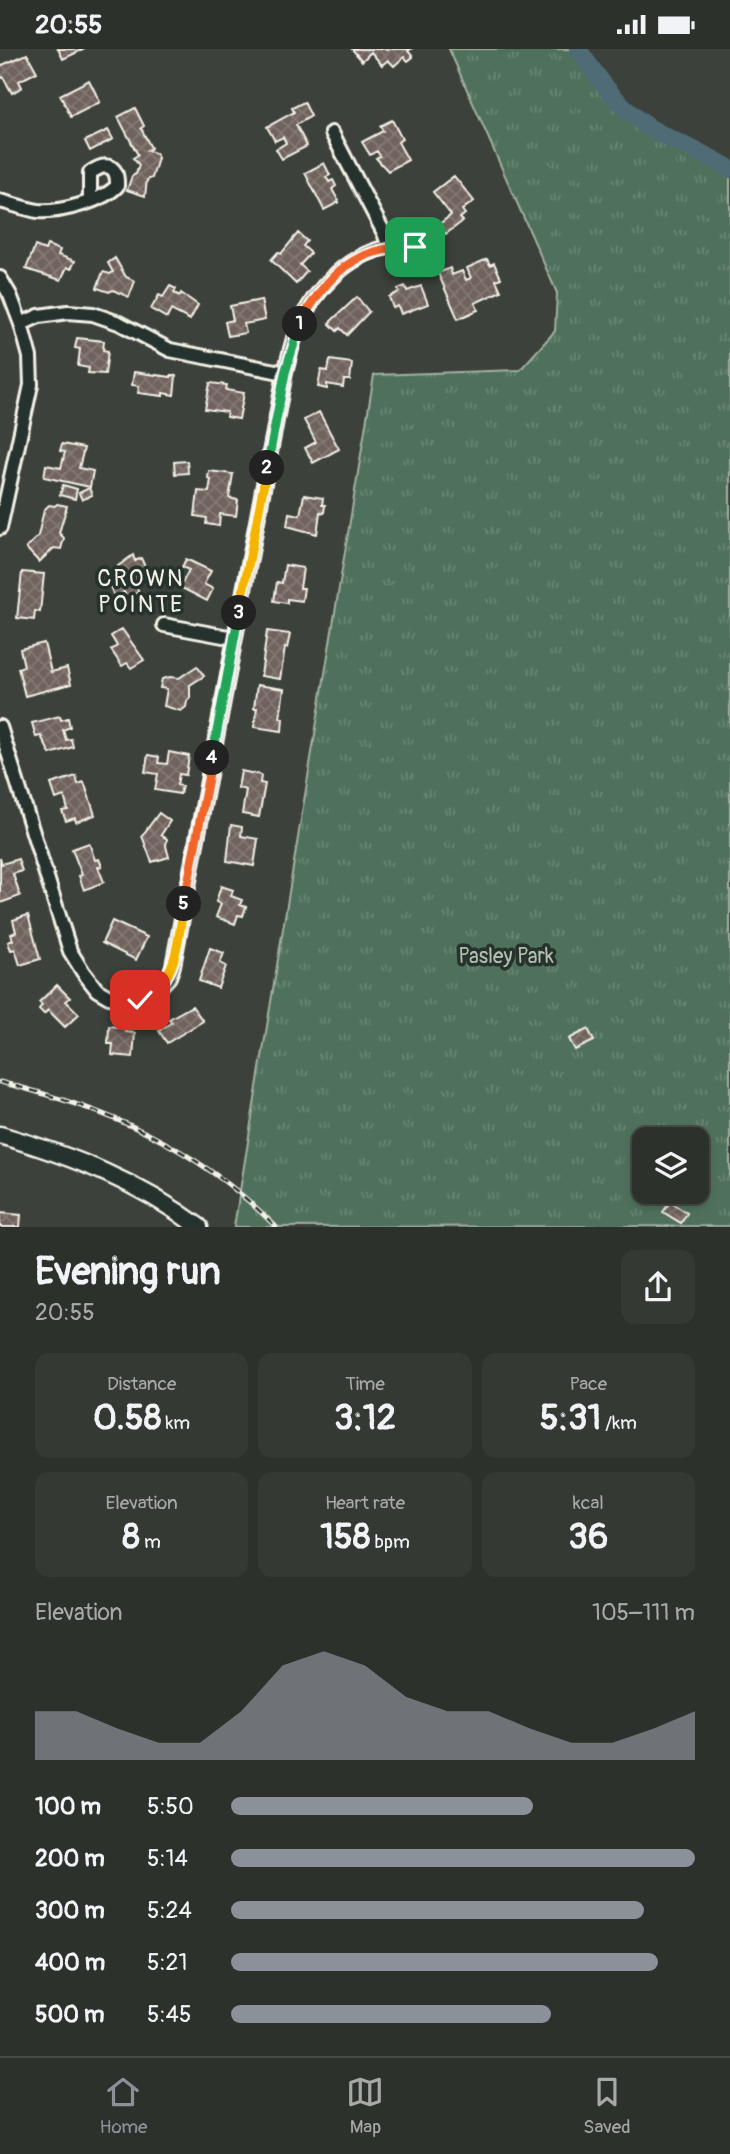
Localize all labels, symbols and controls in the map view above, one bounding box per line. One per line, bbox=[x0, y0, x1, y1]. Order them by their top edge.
text: 20:55 bbox=[35, 9, 102, 41]
pin bbox=[385, 217, 445, 277]
icon: arrive bbox=[396, 228, 434, 266]
pin: 1 bbox=[282, 307, 318, 341]
text: 1 bbox=[296, 311, 303, 335]
pin: 2 bbox=[250, 451, 284, 485]
text: 2 bbox=[261, 455, 272, 479]
district label: CROWN POINTE bbox=[97, 564, 185, 619]
pin: 3 bbox=[222, 595, 256, 631]
text: 3 bbox=[233, 600, 244, 624]
pin: 4 bbox=[194, 741, 230, 775]
text: 4 bbox=[206, 745, 217, 769]
pin: 5 bbox=[166, 887, 202, 921]
text: 5 bbox=[178, 891, 189, 915]
park label: Pasley Park bbox=[458, 943, 554, 970]
pin bbox=[110, 970, 170, 1030]
icon: check bbox=[121, 981, 159, 1019]
map controls bbox=[632, 1127, 709, 1204]
button: layers bbox=[632, 1127, 709, 1204]
text: Evening run bbox=[35, 1248, 221, 1296]
button: share bbox=[621, 1250, 695, 1324]
text: 20:55 bbox=[35, 1298, 95, 1327]
text: Distance bbox=[107, 1372, 176, 1396]
text: Time bbox=[345, 1372, 385, 1396]
text: Pace bbox=[570, 1372, 607, 1396]
text: 0.58 bbox=[93, 1396, 161, 1440]
text: 3:12 bbox=[334, 1396, 396, 1440]
text: 5:31 bbox=[540, 1396, 601, 1440]
text: km bbox=[161, 1411, 190, 1435]
text: /km bbox=[601, 1411, 637, 1435]
text: Elevation bbox=[105, 1491, 178, 1515]
text: Heart rate bbox=[325, 1491, 405, 1515]
text: kcal bbox=[573, 1491, 604, 1515]
text: 8 bbox=[122, 1515, 140, 1559]
text: 158 bbox=[320, 1515, 370, 1559]
text: 36 bbox=[568, 1515, 608, 1559]
text: m bbox=[140, 1530, 161, 1554]
text: bpm bbox=[370, 1530, 410, 1554]
text: Elevation bbox=[35, 1598, 123, 1627]
text: 105–111 m bbox=[592, 1598, 695, 1627]
text: 100 m bbox=[35, 1792, 101, 1821]
text: 5:50 bbox=[147, 1792, 194, 1821]
text: 200 m bbox=[35, 1844, 105, 1873]
text: 5:14 bbox=[147, 1844, 188, 1873]
text: 300 m bbox=[35, 1896, 105, 1925]
text: 5:24 bbox=[147, 1896, 192, 1925]
text: 400 m bbox=[35, 1948, 105, 1977]
text: 5:21 bbox=[147, 1948, 187, 1977]
text: 500 m bbox=[35, 2000, 104, 2029]
text: 5:45 bbox=[147, 2000, 191, 2029]
tab: Home bbox=[99, 2073, 147, 2139]
tab: Map bbox=[346, 2073, 384, 2139]
tab: Saved bbox=[583, 2073, 631, 2139]

